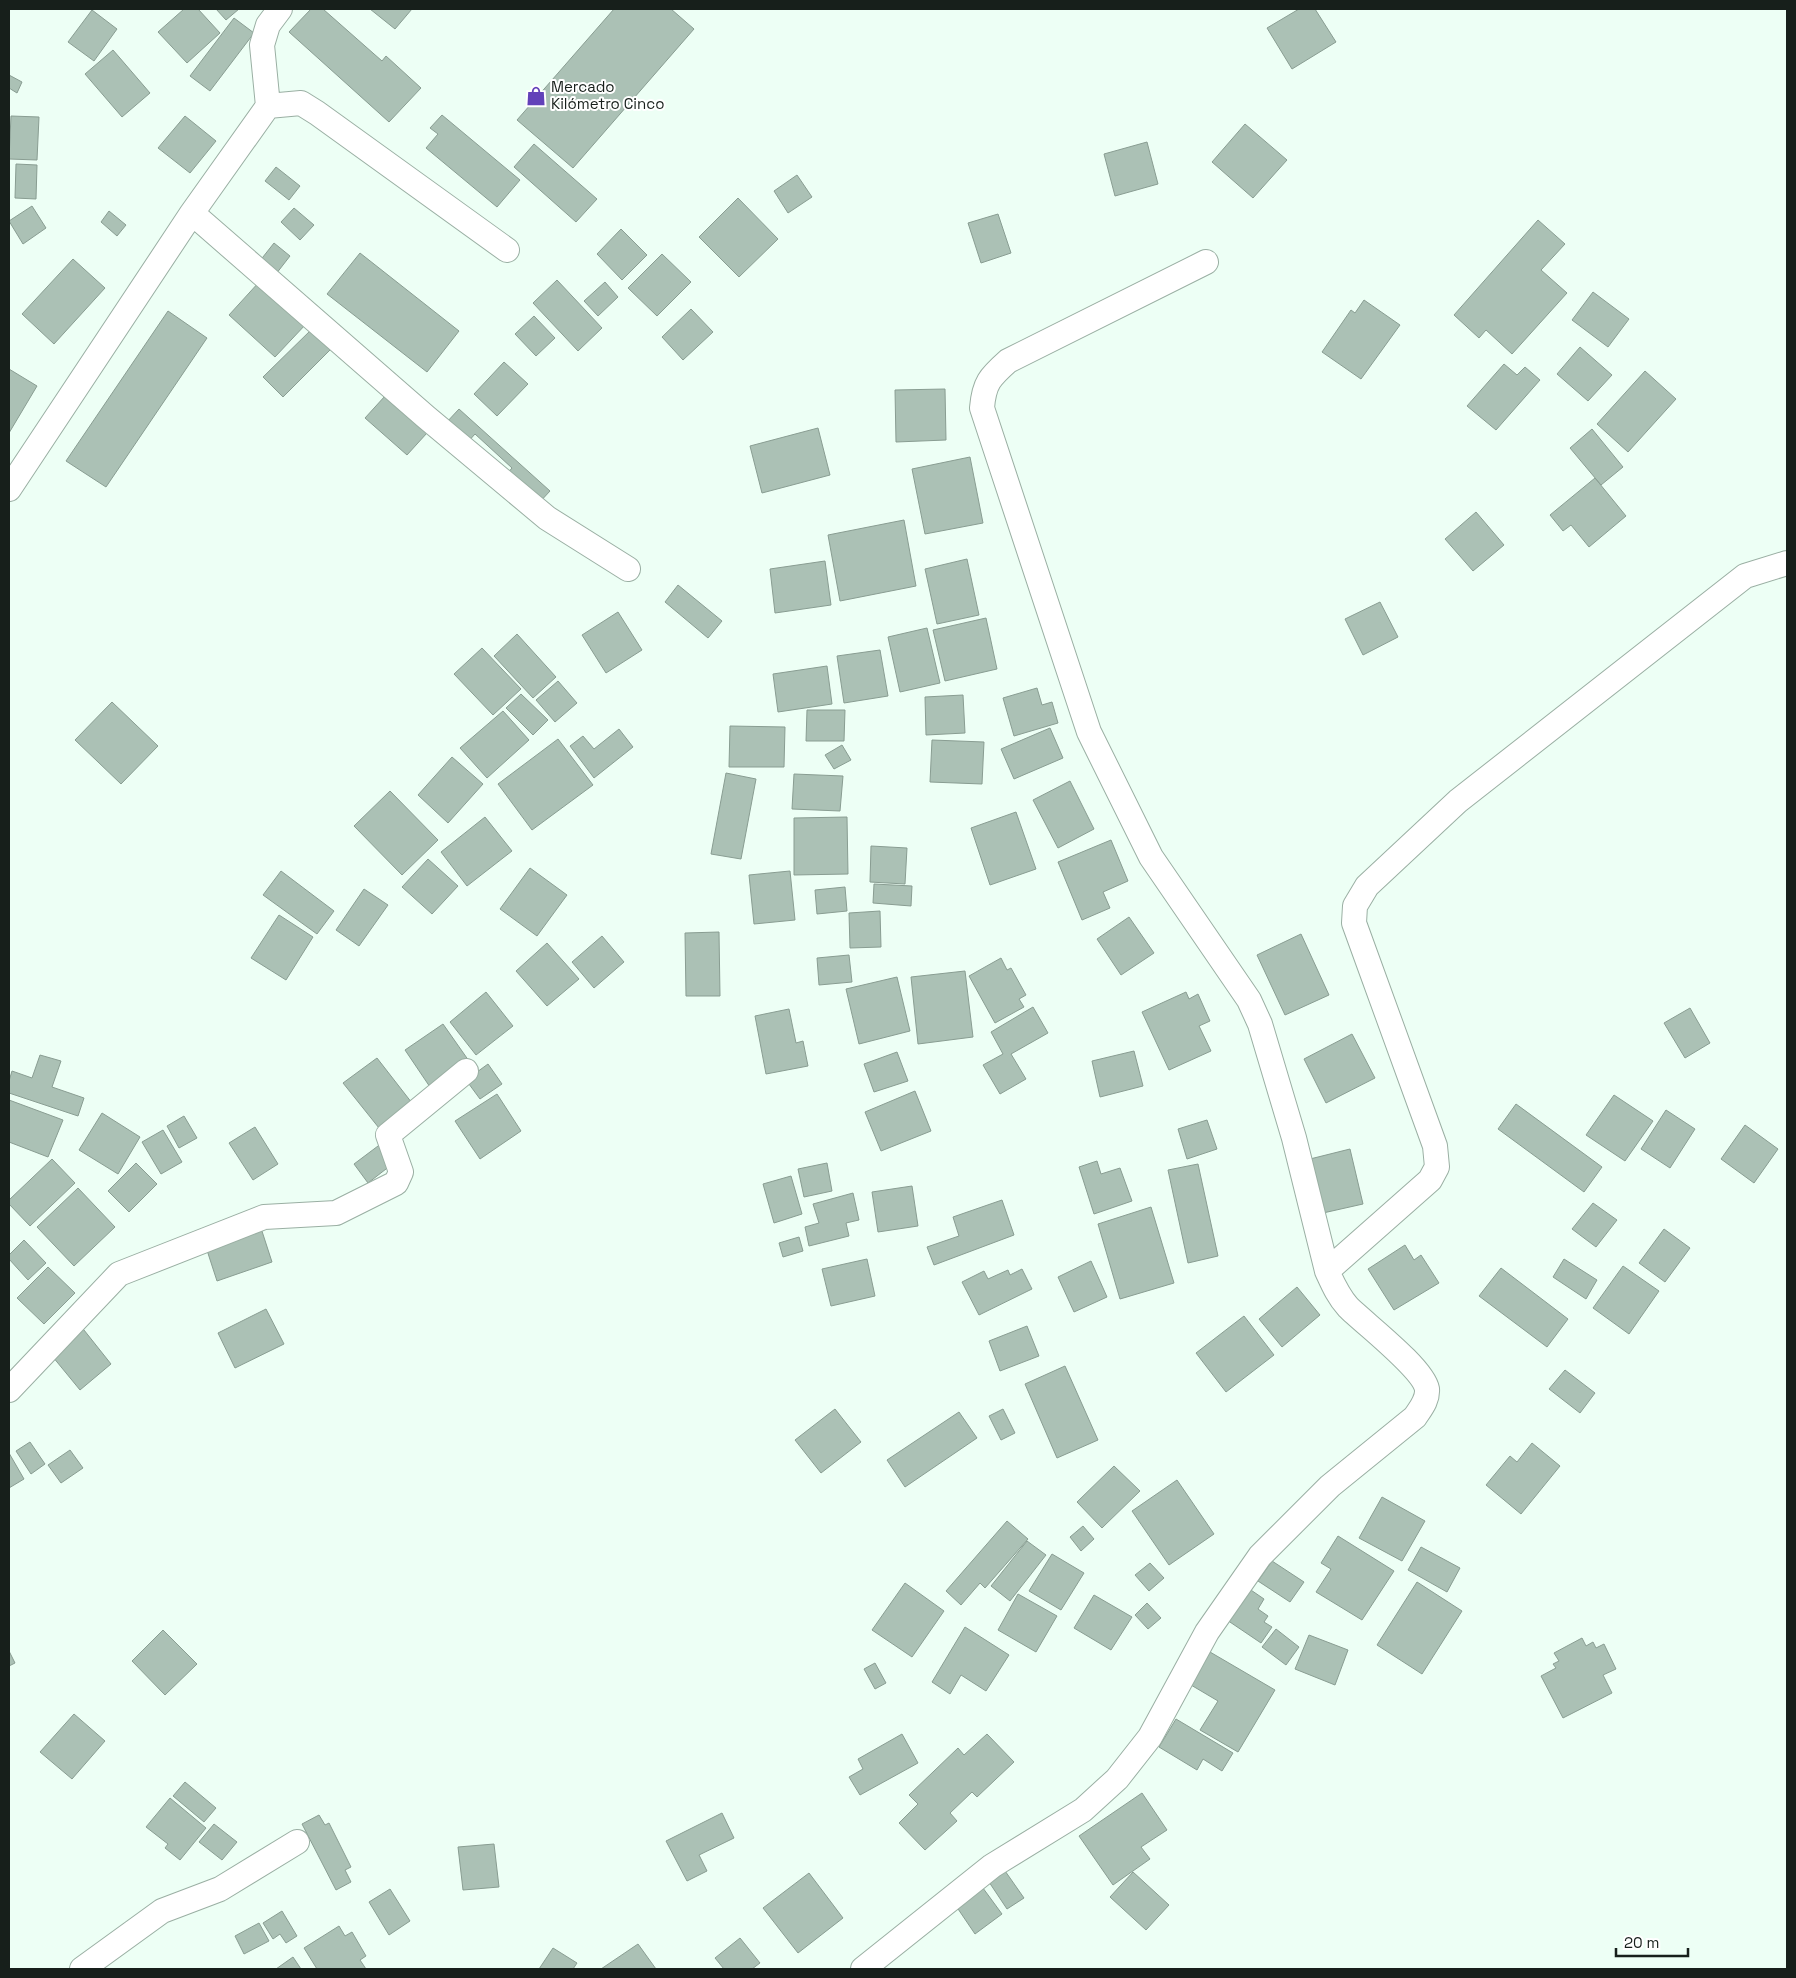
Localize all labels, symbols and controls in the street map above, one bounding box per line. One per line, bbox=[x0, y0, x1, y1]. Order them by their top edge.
place label: Mercado Kilómetro Cinco bbox=[551, 77, 664, 113]
shop icon: Mercado Kilómetro Cinco bbox=[525, 85, 547, 107]
scale bar bbox=[1616, 1926, 1688, 1958]
text: 20 m bbox=[1624, 1933, 1659, 1952]

